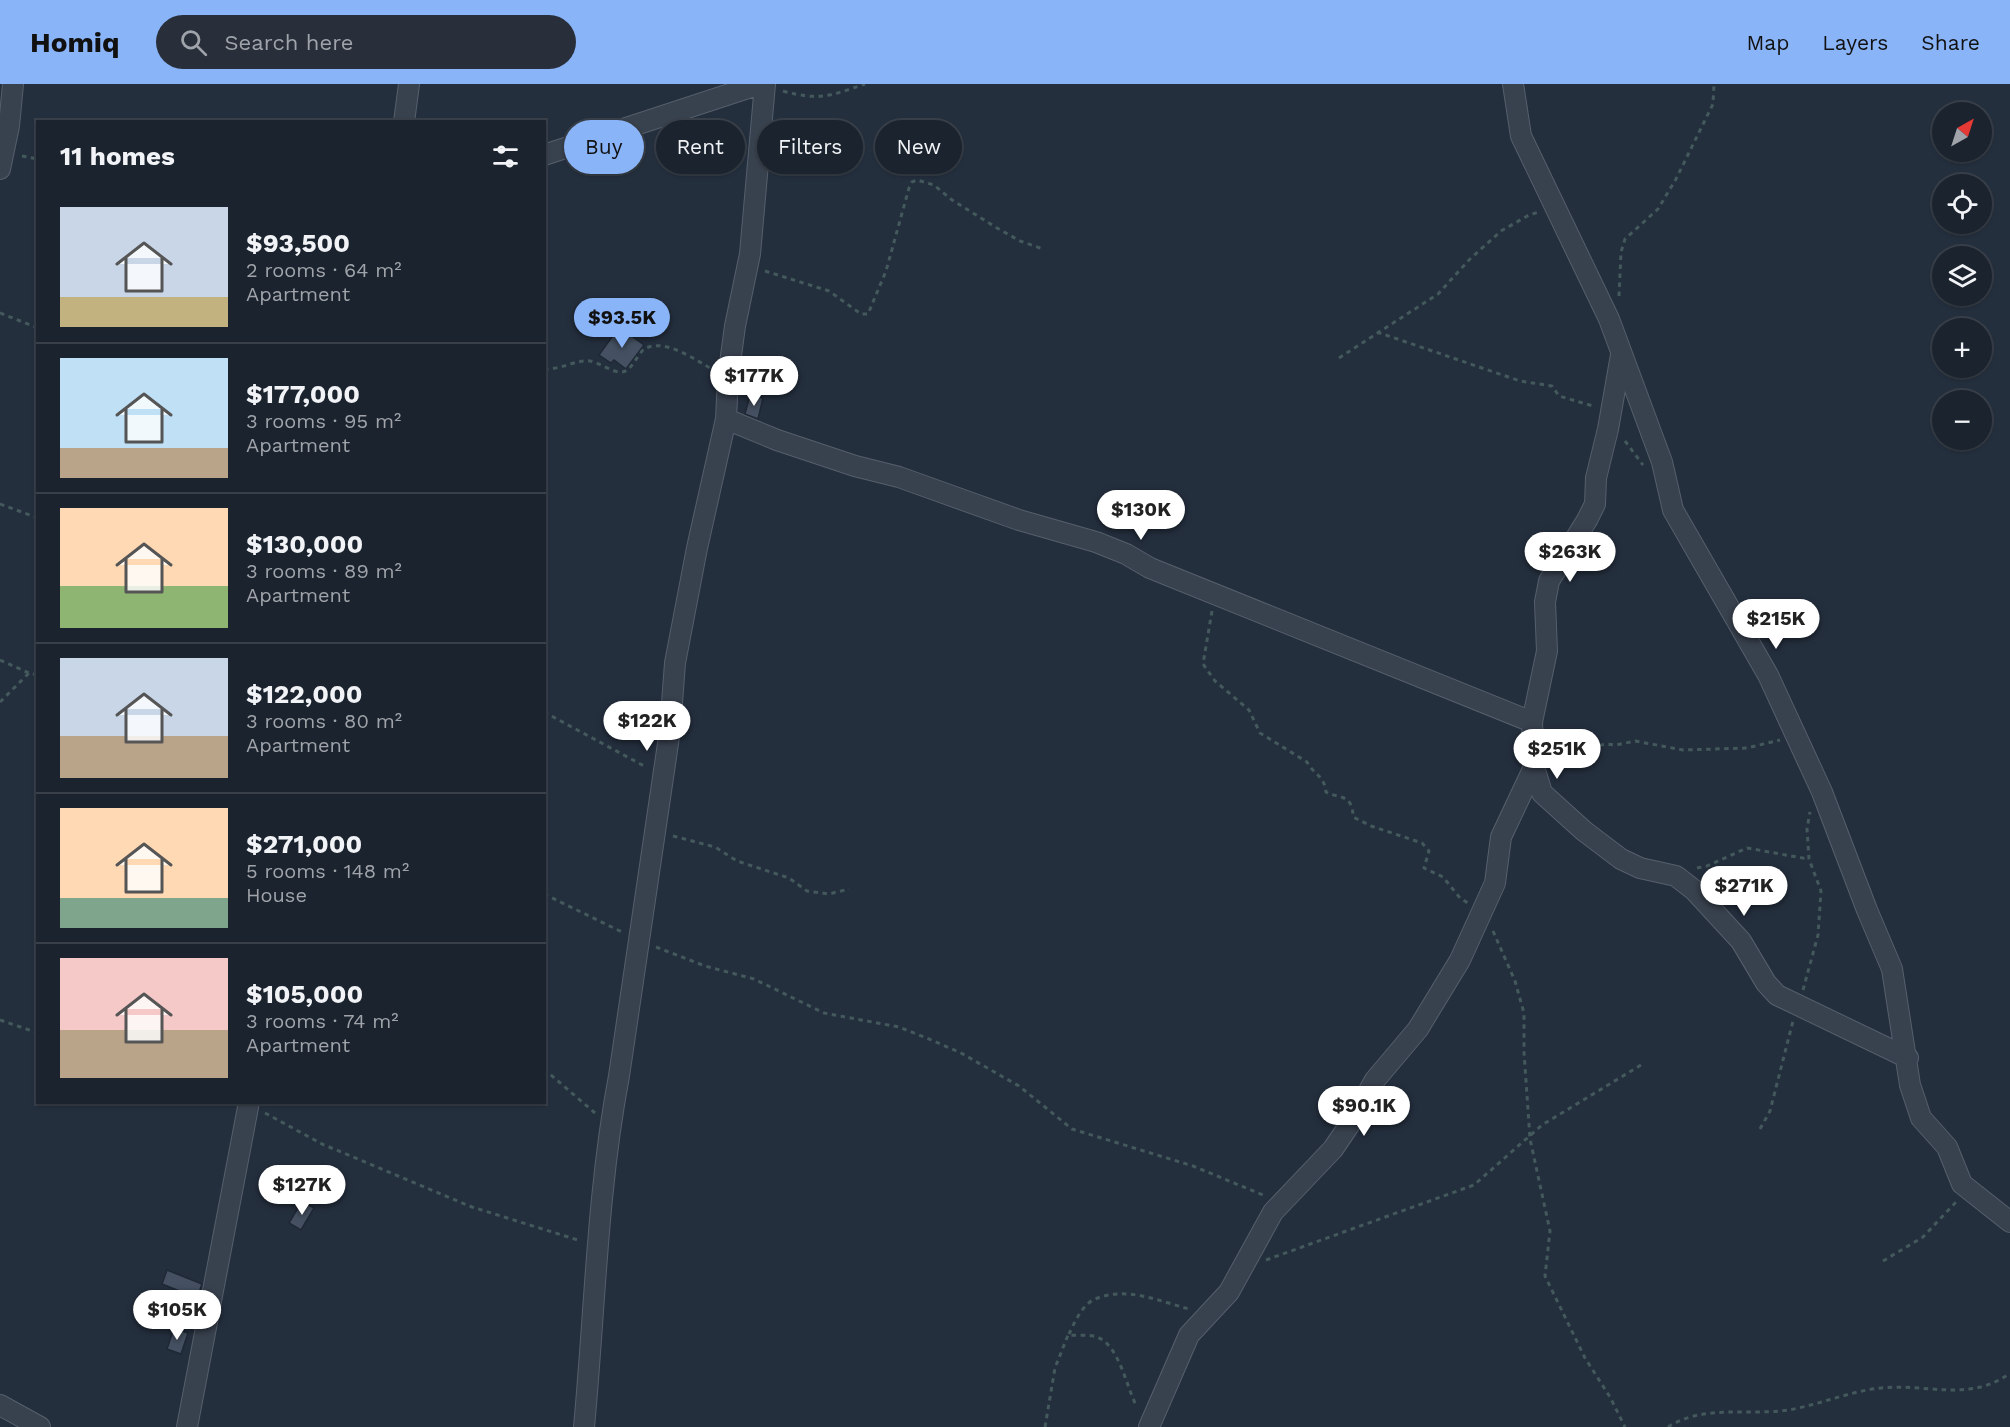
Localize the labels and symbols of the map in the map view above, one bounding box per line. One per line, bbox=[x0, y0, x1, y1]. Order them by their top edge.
north arrow bbox=[1932, 102, 1992, 162]
pin: $93.5K bbox=[573, 298, 671, 349]
pin: $177K bbox=[712, 356, 796, 407]
pin: $130K bbox=[1099, 490, 1183, 541]
pin: $263K bbox=[1528, 532, 1612, 583]
pin: $215K bbox=[1734, 599, 1818, 650]
pin: $122K bbox=[605, 701, 689, 752]
pin: $251K bbox=[1515, 729, 1599, 780]
pin: $271K bbox=[1702, 866, 1786, 917]
pin: $90.1K bbox=[1315, 1086, 1413, 1137]
pin: $127K bbox=[260, 1165, 344, 1216]
pin: $105K bbox=[135, 1290, 219, 1341]

